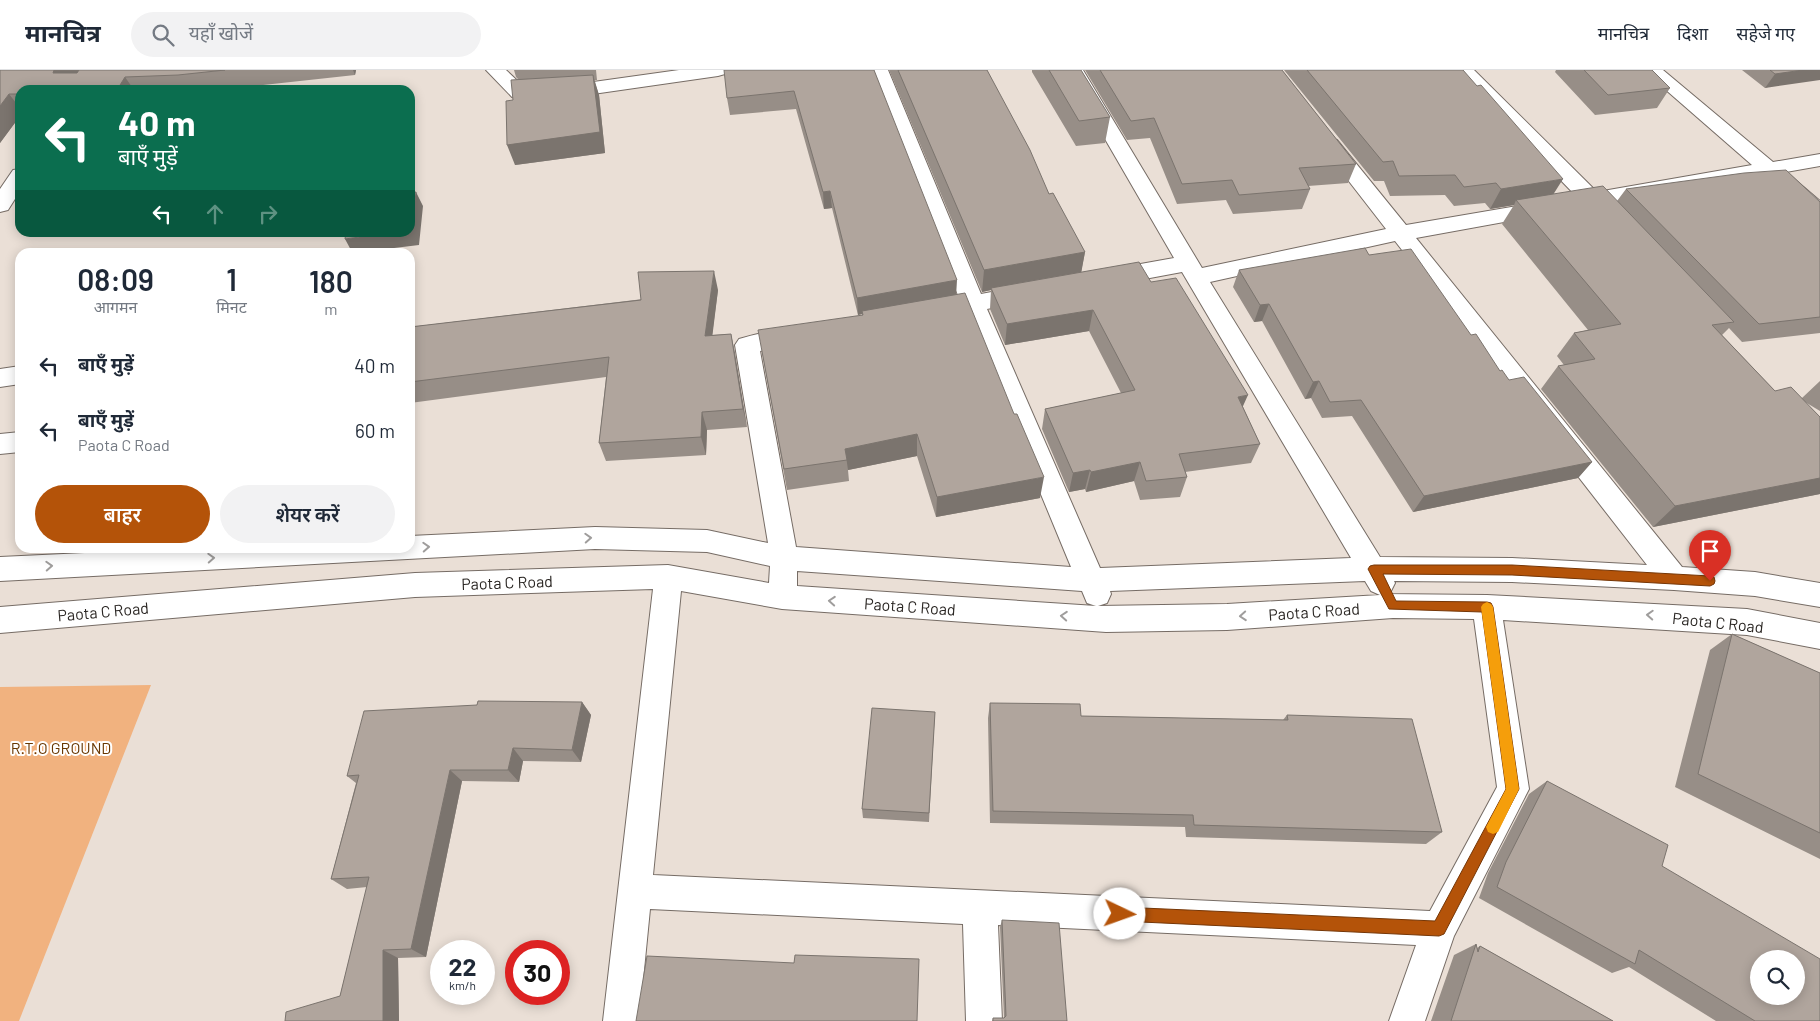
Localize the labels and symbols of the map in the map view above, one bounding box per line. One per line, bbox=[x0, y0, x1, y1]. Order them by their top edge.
pin bbox=[1689, 530, 1731, 581]
one-way arrow bbox=[584, 533, 592, 544]
one-way arrow bbox=[422, 541, 430, 552]
one-way arrow bbox=[208, 553, 215, 563]
one-way arrow bbox=[45, 561, 53, 572]
street label: Paota C Road bbox=[461, 571, 553, 593]
street label: Paota C Road bbox=[864, 593, 956, 619]
one-way arrow bbox=[827, 595, 835, 606]
street label: Paota C Road bbox=[56, 598, 150, 624]
street label: Paota C Road bbox=[1268, 598, 1360, 624]
street label: Paota C Road bbox=[1671, 608, 1765, 636]
one-way arrow bbox=[1239, 610, 1247, 621]
one-way arrow bbox=[1646, 610, 1654, 621]
one-way arrow bbox=[1059, 611, 1067, 622]
park label: R.T.O GROUND bbox=[11, 738, 111, 757]
position arrow bbox=[1093, 887, 1145, 939]
speed limit sign: 30 bbox=[505, 940, 570, 1005]

